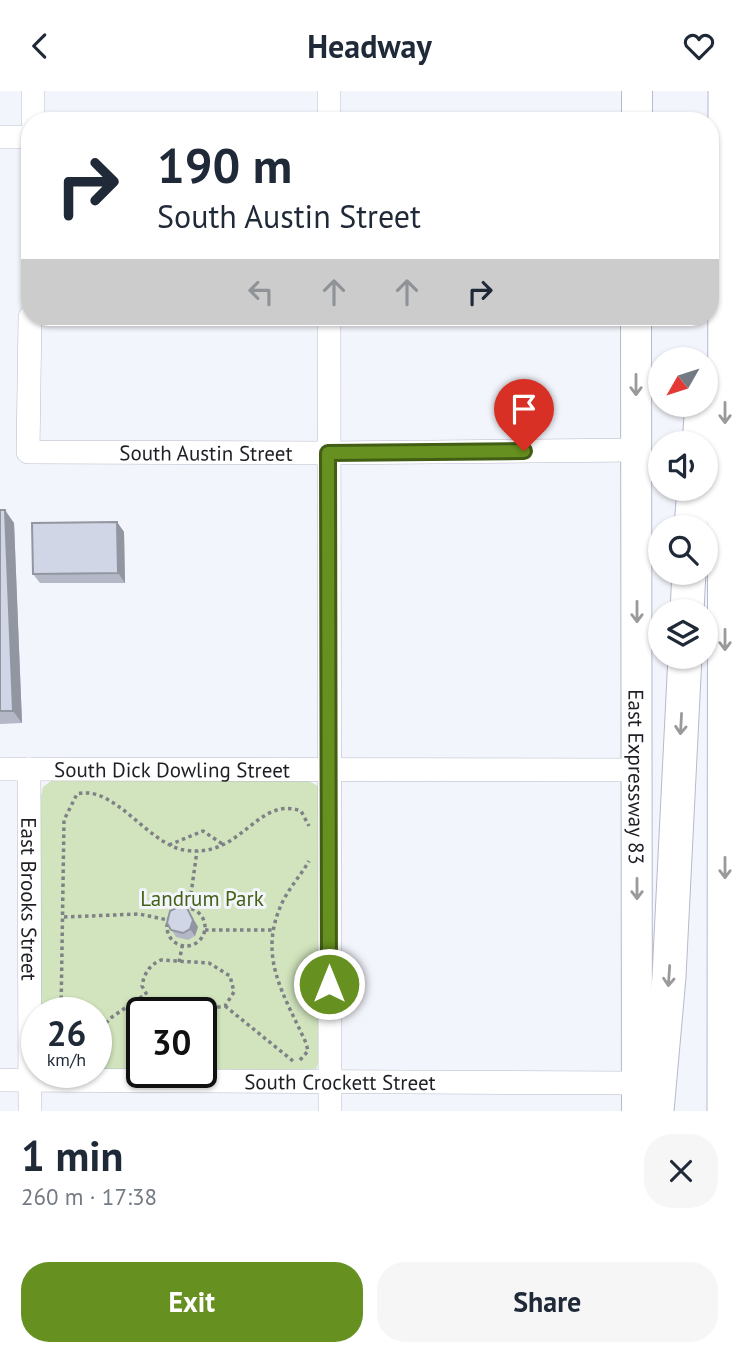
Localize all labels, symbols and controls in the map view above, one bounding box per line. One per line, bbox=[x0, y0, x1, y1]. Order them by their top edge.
text: Headway bbox=[307, 25, 432, 67]
icon: back bbox=[21, 27, 59, 65]
icon: heart bbox=[680, 27, 718, 65]
text: 190 m bbox=[157, 133, 292, 197]
icon: right bbox=[42, 140, 133, 231]
text: South Austin Street bbox=[157, 195, 421, 237]
icon: left bbox=[242, 273, 280, 311]
icon: ahead bbox=[315, 273, 353, 311]
icon: ahead bbox=[388, 273, 426, 311]
icon: right bbox=[461, 273, 499, 311]
north arrow bbox=[648, 347, 718, 417]
map controls bbox=[648, 347, 718, 669]
one-way arrow bbox=[629, 373, 643, 396]
pin bbox=[494, 379, 554, 451]
icon: arrive bbox=[505, 390, 543, 428]
one-way arrow bbox=[718, 401, 732, 424]
button: sound bbox=[648, 431, 718, 501]
street label: South Austin Street bbox=[119, 439, 293, 466]
button: search bbox=[648, 515, 718, 585]
button: layers bbox=[648, 599, 718, 669]
one-way arrow bbox=[630, 601, 644, 624]
one-way arrow bbox=[718, 628, 732, 651]
street label: East Expressway 83 bbox=[623, 689, 650, 865]
one-way arrow bbox=[675, 713, 688, 736]
street label: South Dick Dowling Street bbox=[54, 756, 290, 783]
street label: East Brooks Street bbox=[16, 817, 43, 981]
one-way arrow bbox=[718, 856, 731, 879]
one-way arrow bbox=[630, 877, 644, 900]
park label: Landrum Park bbox=[140, 885, 264, 912]
position arrow bbox=[292, 947, 366, 1021]
one-way arrow bbox=[662, 964, 675, 987]
speed limit sign: 30 bbox=[126, 997, 217, 1088]
text: 26 bbox=[47, 1010, 86, 1056]
text: km/h bbox=[47, 1048, 86, 1071]
street label: South Crockett Street bbox=[244, 1068, 436, 1096]
text: 1 min bbox=[21, 1128, 123, 1183]
button: close bbox=[644, 1134, 718, 1208]
text: 260 m · 17:38 bbox=[21, 1182, 157, 1211]
button: Exit bbox=[21, 1262, 363, 1342]
button: Share bbox=[377, 1262, 718, 1342]

